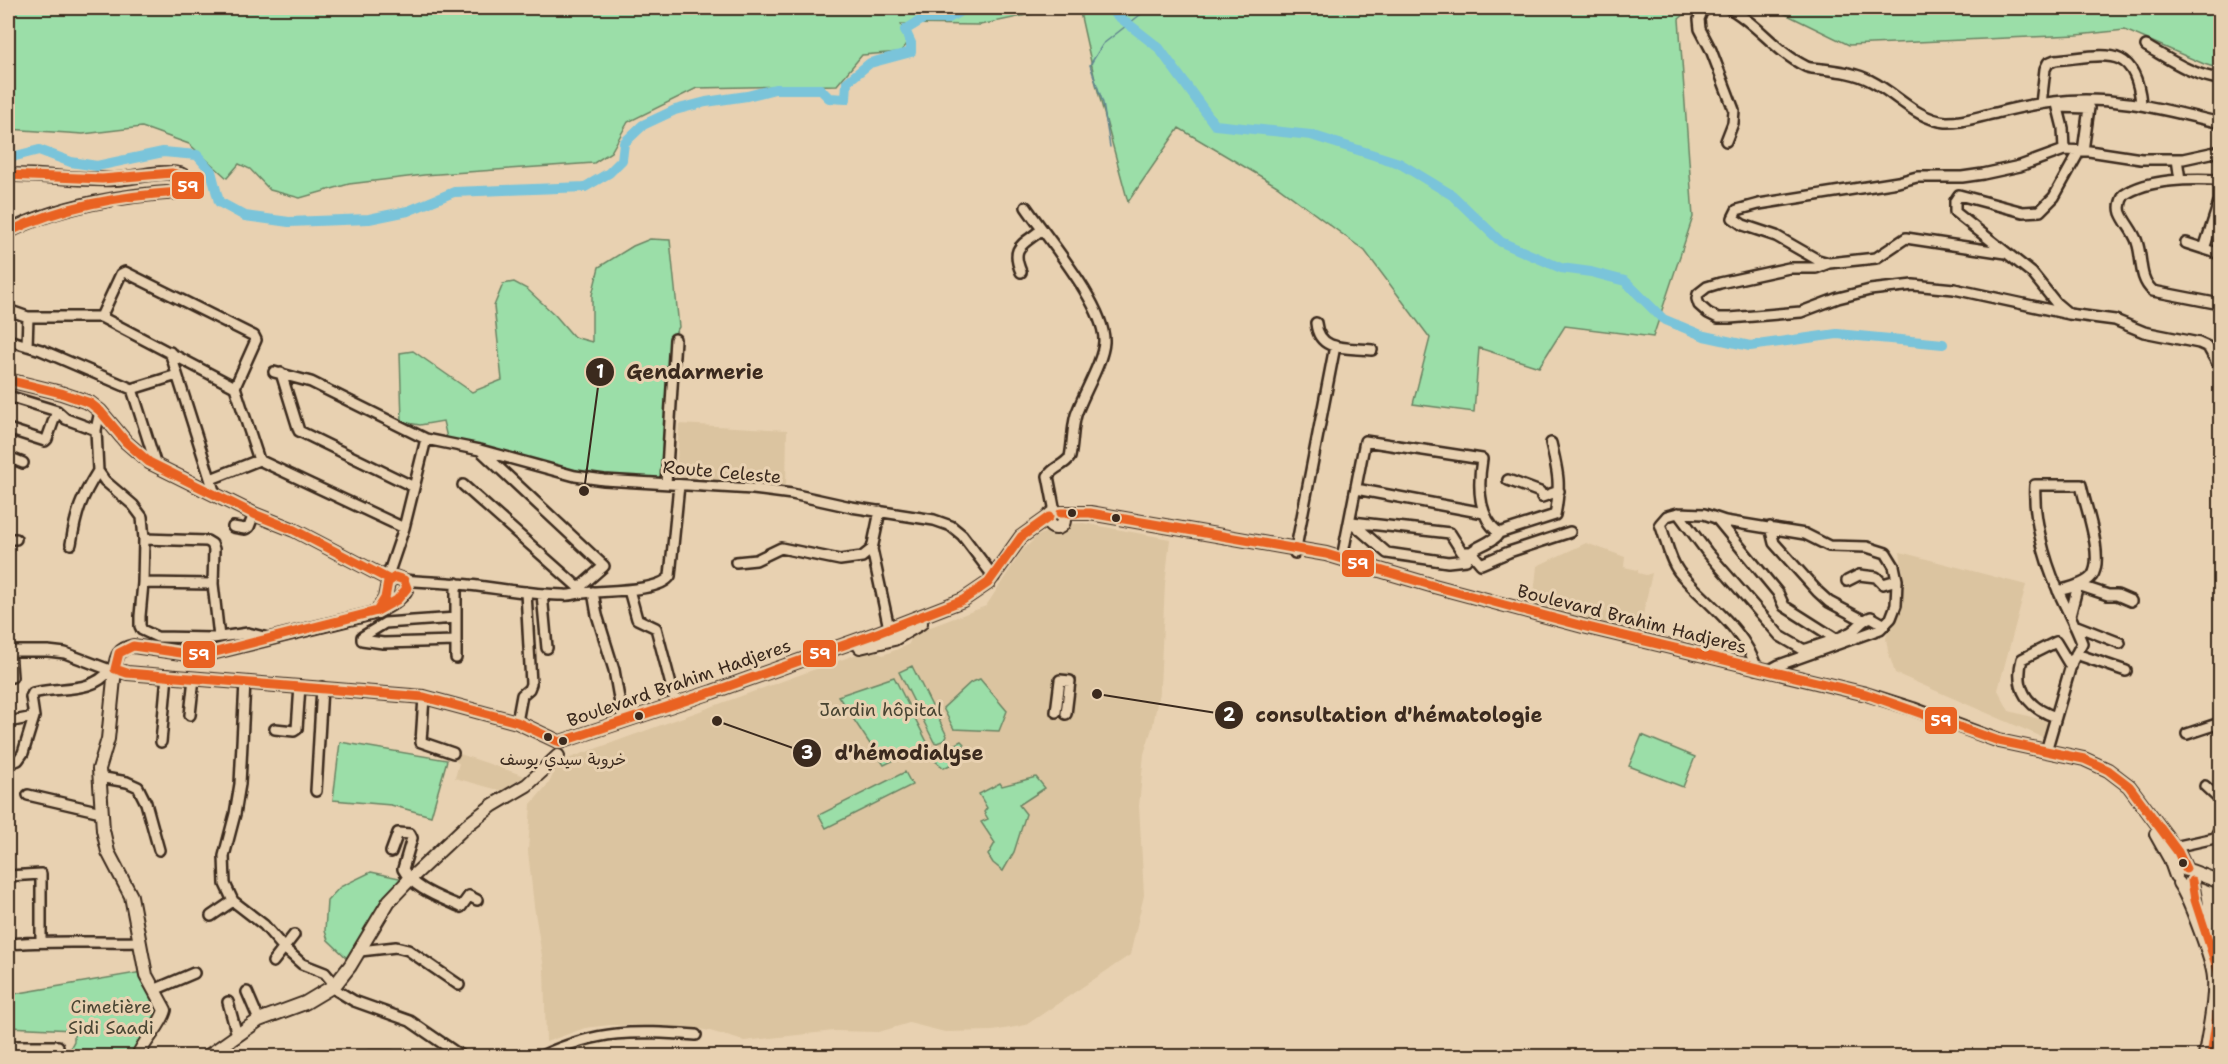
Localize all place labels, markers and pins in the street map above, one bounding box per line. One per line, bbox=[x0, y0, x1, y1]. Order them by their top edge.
callout: Gendarmerie bbox=[585, 353, 776, 391]
unlabelled marker bbox=[1066, 507, 1078, 519]
unlabelled marker bbox=[1110, 512, 1122, 524]
callout: consultation d'hématologie bbox=[1214, 696, 1555, 734]
unlabelled marker bbox=[633, 710, 645, 722]
unlabelled marker bbox=[542, 731, 554, 743]
callout: d'hémodialyse bbox=[792, 734, 995, 772]
marker: خروبة سيدي يوسف bbox=[557, 735, 569, 747]
place label: خروبة سيدي يوسف bbox=[500, 749, 626, 771]
unlabelled marker bbox=[2177, 857, 2189, 869]

